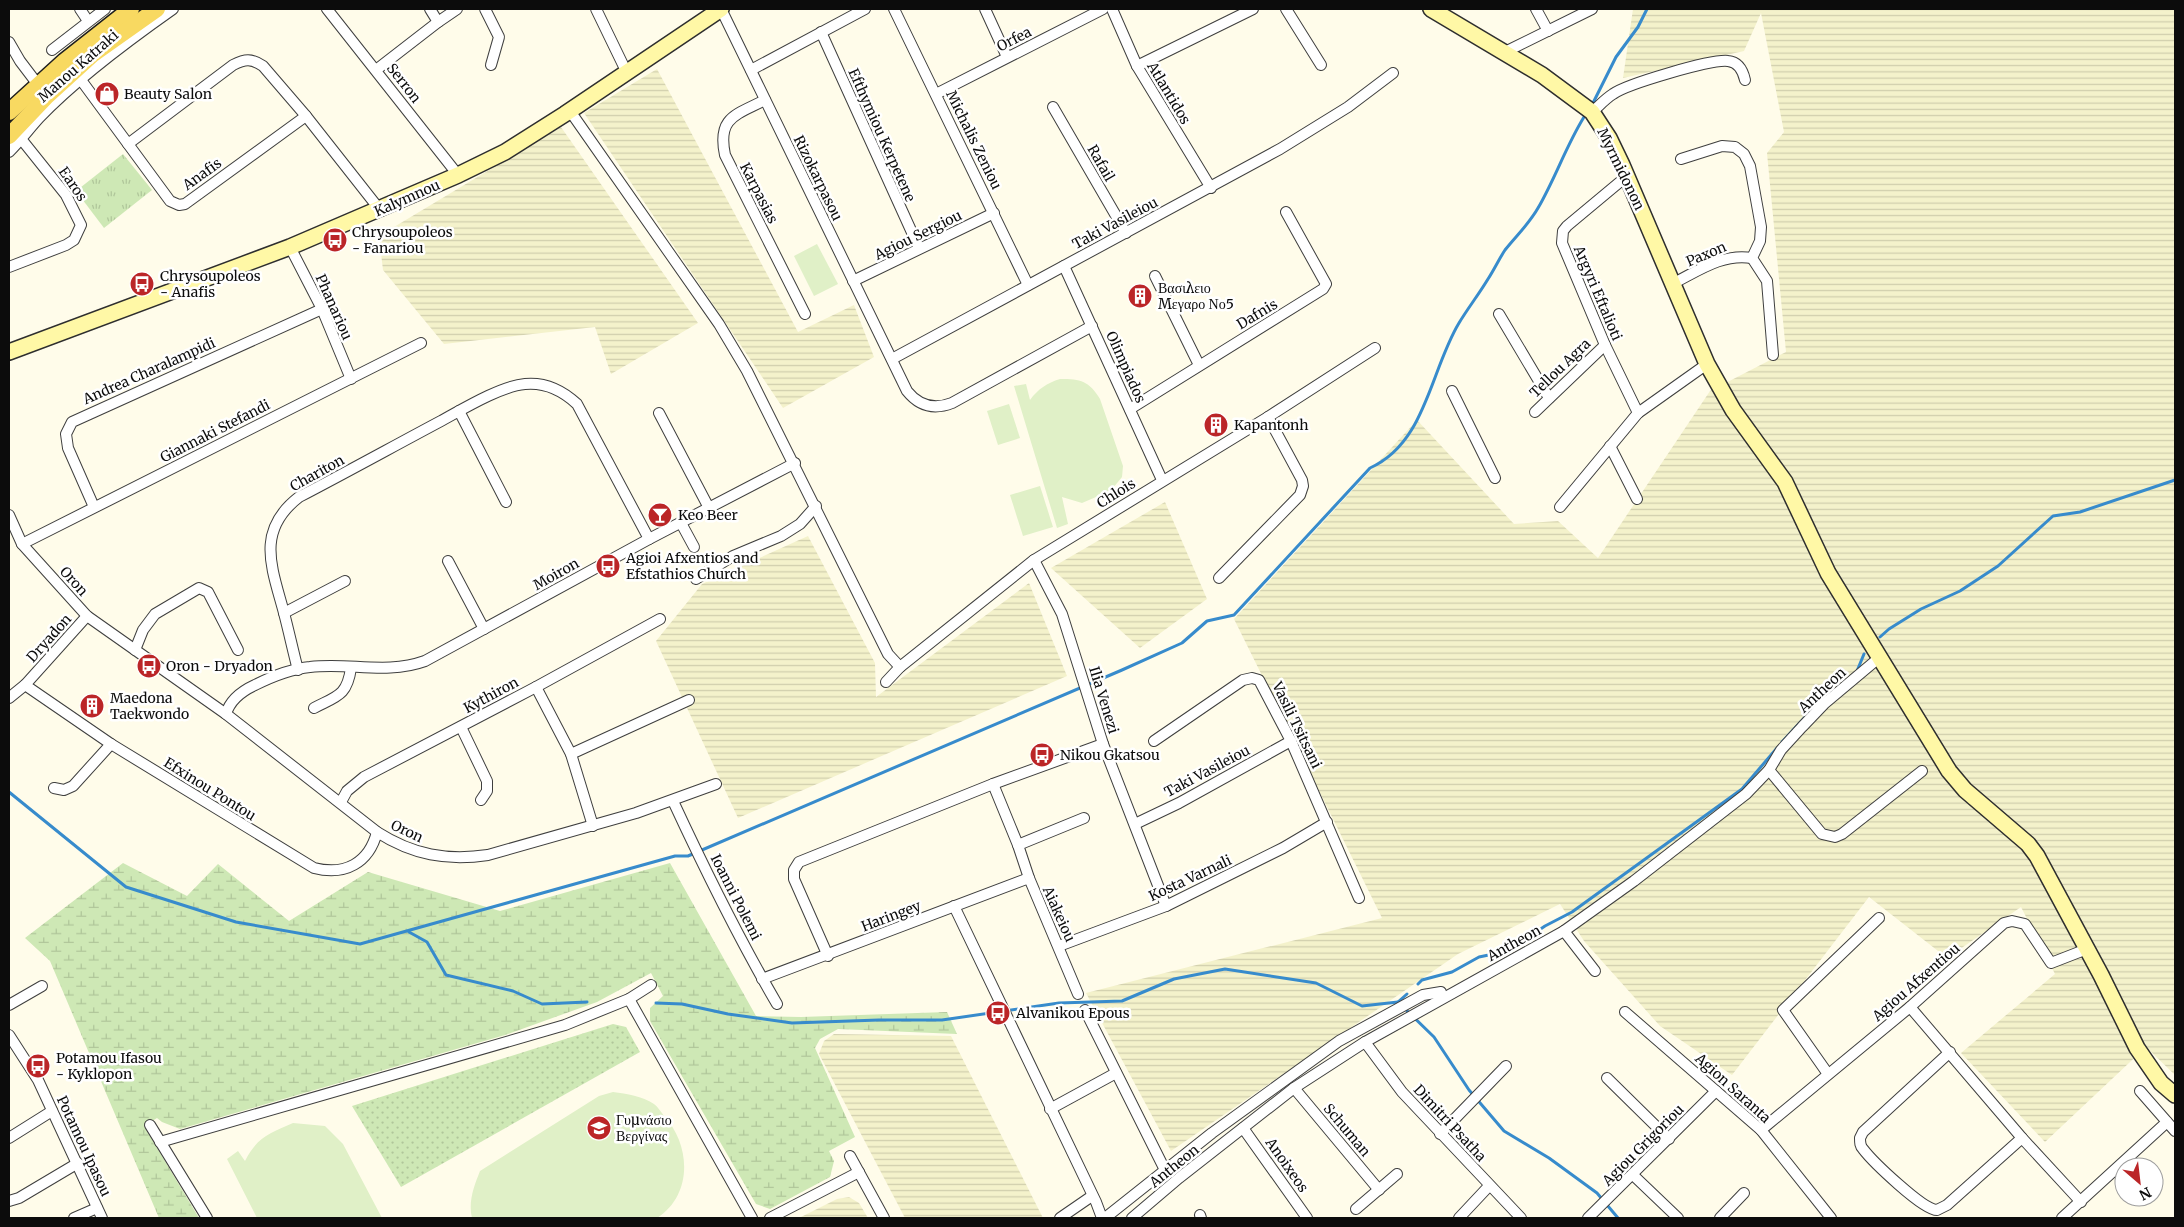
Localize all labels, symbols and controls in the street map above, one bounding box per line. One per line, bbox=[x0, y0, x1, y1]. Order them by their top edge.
street label: Orfea bbox=[994, 22, 1035, 55]
street label: Manou Katraki bbox=[34, 26, 122, 106]
street label: Atlantidos bbox=[1143, 58, 1195, 128]
street label: Serron bbox=[383, 60, 425, 106]
street label: Efthymiou Kerpetene bbox=[844, 65, 920, 205]
shop icon: Beauty Salon bbox=[94, 81, 120, 107]
place label: Beauty Salon bbox=[124, 85, 212, 103]
street label: Michalis Zeniou bbox=[942, 87, 1006, 193]
street label: Myrmidonon bbox=[1593, 125, 1649, 213]
street label: Rizokarpasou bbox=[790, 132, 847, 224]
street label: Rafail bbox=[1083, 142, 1119, 185]
street label: Anafis bbox=[178, 154, 225, 195]
street label: Karpasias bbox=[736, 160, 782, 227]
street label: Earos bbox=[55, 163, 91, 205]
street label: Kalymnou bbox=[371, 175, 443, 220]
street label: Taki Vasileiou bbox=[1069, 193, 1161, 253]
street label: Agiou Sergiou bbox=[870, 206, 965, 264]
place label: Chrysoupoleos - Fanariou bbox=[352, 223, 453, 257]
bus stop icon: Chrysoupoleos - Fanariou bbox=[322, 227, 348, 253]
street label: Paxon bbox=[1683, 238, 1729, 270]
street label: Argyri Eftalioti bbox=[1569, 242, 1626, 344]
place label: Chrysoupoleos - Anafis bbox=[160, 267, 261, 301]
bus stop icon: Chrysoupoleos - Anafis bbox=[129, 271, 155, 297]
street label: Phanariou bbox=[312, 271, 357, 343]
place label: Βασιλειο Μεγαρο Νο5 bbox=[1158, 279, 1234, 313]
building icon: Βασιλειο Μεγαρο Νο5 bbox=[1127, 283, 1153, 309]
street label: Dafnis bbox=[1233, 295, 1281, 333]
street label: Olimpiados bbox=[1102, 328, 1150, 406]
street label: Andrea Charalampidi bbox=[79, 334, 218, 409]
street label: Tellou Agra bbox=[1526, 334, 1594, 401]
street label: Giannaki Stefandi bbox=[157, 395, 273, 466]
building icon: Kapantonh bbox=[1203, 412, 1229, 438]
place label: Kapantonh bbox=[1234, 416, 1309, 434]
street label: Chariton bbox=[287, 451, 347, 495]
street label: Chlois bbox=[1093, 474, 1139, 512]
bar icon: Keo Beer bbox=[647, 502, 673, 528]
place label: Keo Beer bbox=[678, 506, 738, 524]
place label: Agioi Afxentios and Efstathios Church bbox=[625, 549, 759, 583]
bus stop icon: Agioi Afxentios and Efstathios Church bbox=[595, 553, 621, 579]
street label: Moiron bbox=[530, 554, 582, 594]
street label: Oron bbox=[56, 563, 92, 599]
street label: Dryadon bbox=[23, 610, 75, 666]
bus stop icon: Oron - Dryadon bbox=[136, 653, 162, 679]
place label: Oron - Dryadon bbox=[166, 657, 273, 675]
street label: Antheon bbox=[1794, 663, 1850, 717]
street label: Ilia Venezi bbox=[1085, 664, 1123, 736]
street label: Kythiron bbox=[460, 673, 522, 717]
street label: Vasili Tsitsani bbox=[1268, 678, 1326, 772]
place label: Maedona Taekwondo bbox=[110, 689, 189, 723]
building icon: Maedona Taekwondo bbox=[79, 693, 105, 719]
street label: Taki Vasileiou bbox=[1161, 741, 1253, 801]
bus stop icon: Nikou Gkatsou bbox=[1029, 742, 1055, 768]
place label: Nikou Gkatsou bbox=[1060, 746, 1160, 764]
street label: Efxinou Pontou bbox=[161, 753, 260, 825]
street label: Oron bbox=[388, 816, 426, 846]
street label: Ioanni Polemi bbox=[707, 851, 766, 943]
street label: Kosta Varnali bbox=[1146, 851, 1235, 905]
street label: Aiakeiou bbox=[1038, 882, 1079, 945]
street label: Haringey bbox=[859, 896, 924, 936]
street label: Antheon bbox=[1483, 921, 1544, 966]
street label: Agiou Afxentiou bbox=[1868, 939, 1964, 1026]
bus stop icon: Alvanikou Epous bbox=[985, 1000, 1011, 1026]
place label: Alvanikou Epous bbox=[1015, 1004, 1130, 1022]
place label: Potamou Ifasou - Kyklopon bbox=[56, 1049, 162, 1083]
street label: Agion Saranta bbox=[1691, 1049, 1775, 1127]
bus stop icon: Potamou Ifasou - Kyklopon bbox=[25, 1053, 51, 1079]
street label: Dimitri Psatha bbox=[1410, 1081, 1491, 1166]
street label: Potamou Ipasou bbox=[53, 1093, 115, 1199]
street label: Schuman bbox=[1320, 1100, 1374, 1160]
street label: Agiou Grigoriou bbox=[1598, 1100, 1688, 1190]
place label: Γυμνάσιο Βεργίνας bbox=[616, 1111, 672, 1145]
school or university icon: Γυμνάσιο Βεργίνας bbox=[586, 1115, 612, 1141]
street label: Anoixeos bbox=[1261, 1133, 1312, 1196]
street label: Antheon bbox=[1145, 1141, 1202, 1192]
north arrow bbox=[2114, 1157, 2164, 1207]
text: N bbox=[2136, 1183, 2154, 1204]

